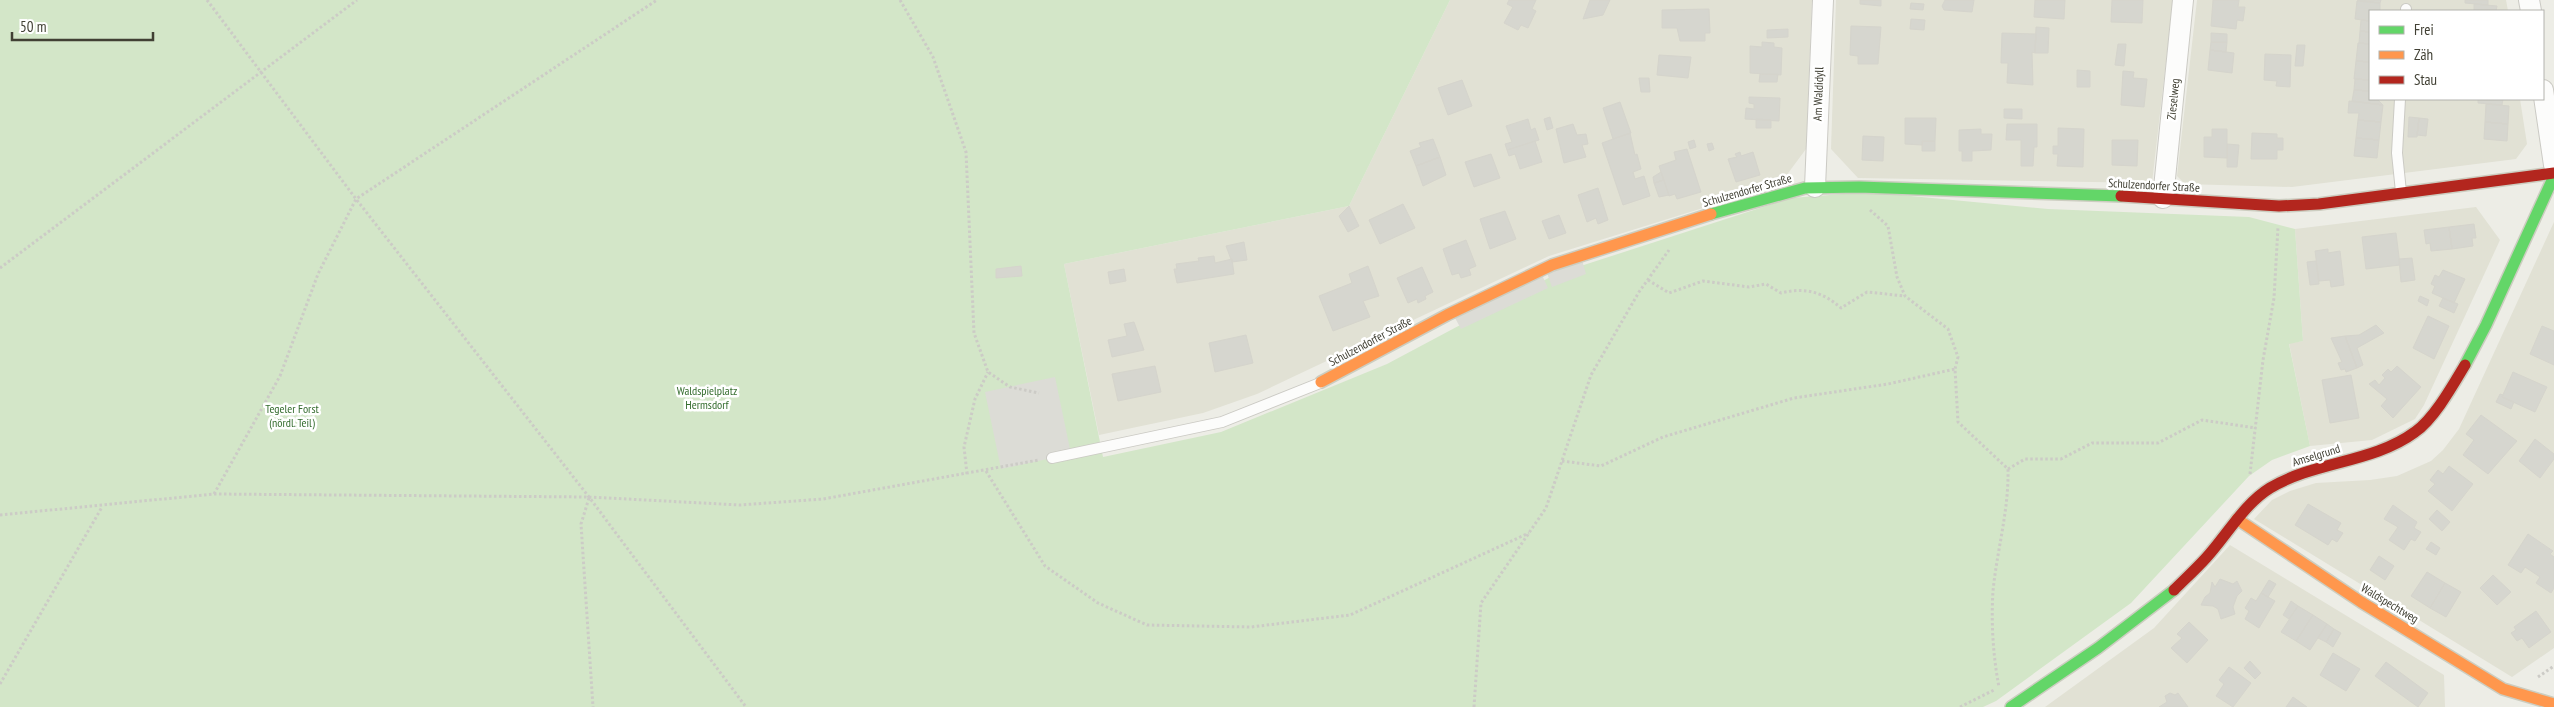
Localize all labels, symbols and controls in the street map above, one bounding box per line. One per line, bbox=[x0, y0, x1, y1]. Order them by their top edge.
scale bar bbox=[12, 10, 154, 42]
legend bbox=[2369, 10, 2544, 100]
text: 50 m bbox=[20, 17, 46, 36]
text: Frei bbox=[2414, 20, 2434, 39]
text: Zäh bbox=[2414, 45, 2433, 64]
street label: Am Waldidyll bbox=[1810, 66, 1826, 121]
text: Stau bbox=[2414, 70, 2437, 89]
street label: Zieselweg bbox=[2163, 78, 2183, 120]
street label: Schulzendorfer Straße bbox=[1701, 170, 1793, 210]
street label: Schulzendorfer Straße bbox=[2108, 175, 2200, 195]
street label: Schulzendorfer Straße bbox=[1326, 313, 1414, 369]
park label: Waldspielplatz Hermsdorf bbox=[677, 383, 737, 412]
park label: Tegeler Forst (nördl. Teil) bbox=[265, 401, 319, 430]
street label: Amselgrund bbox=[2290, 441, 2342, 469]
street label: Waldspechtweg bbox=[2359, 580, 2421, 626]

